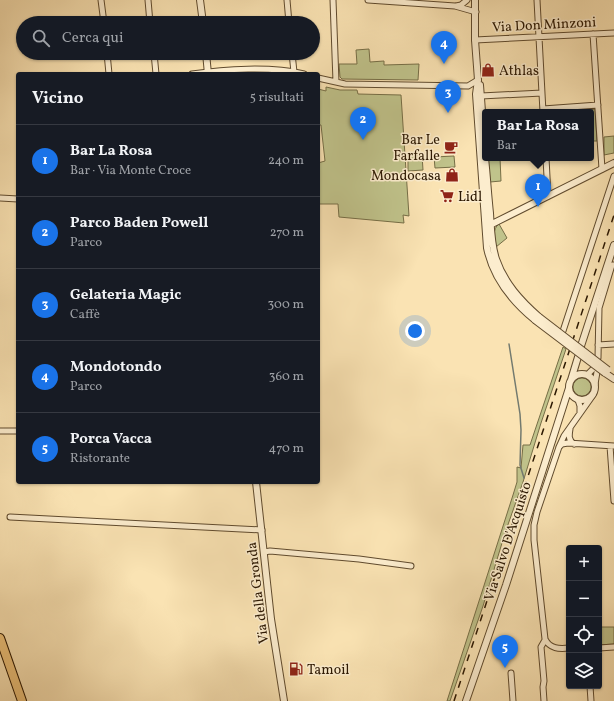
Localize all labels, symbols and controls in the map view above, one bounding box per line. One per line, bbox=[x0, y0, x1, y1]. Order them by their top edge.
street label: Via Don Minzoni bbox=[491, 13, 597, 38]
search box bbox=[16, 16, 320, 60]
icon: search bbox=[30, 27, 52, 49]
text: Cerca qui bbox=[62, 28, 124, 49]
pin: 4 bbox=[431, 31, 457, 64]
shop icon: Athlas bbox=[480, 62, 496, 78]
place label: Athlas bbox=[499, 62, 539, 81]
pin: 3 bbox=[435, 80, 461, 113]
text: Vicino bbox=[32, 87, 83, 110]
text: 5 risultati bbox=[250, 89, 304, 107]
pin: 2 bbox=[350, 107, 376, 140]
popup bbox=[482, 109, 594, 161]
text: Bar La Rosa bbox=[497, 116, 579, 137]
place label: Bar Le Farfalle bbox=[393, 131, 440, 166]
text: Bar bbox=[497, 137, 517, 155]
cafe icon: Bar Le Farfalle bbox=[443, 139, 459, 155]
text: Bar La Rosa bbox=[70, 141, 153, 162]
text: 1 bbox=[42, 152, 48, 170]
text: 240 m bbox=[268, 152, 304, 170]
text: Bar · Via Monte Croce bbox=[70, 162, 191, 180]
place label: Mondocasa bbox=[371, 167, 441, 186]
shop icon: Mondocasa bbox=[444, 167, 460, 183]
pin: 1 bbox=[525, 174, 551, 207]
supermarket icon: Lidl bbox=[439, 188, 455, 204]
place label: Lidl bbox=[458, 188, 482, 207]
text: Parco Baden Powell bbox=[70, 213, 208, 234]
text: 2 bbox=[42, 224, 48, 242]
text: 270 m bbox=[270, 224, 304, 242]
text: Parco bbox=[70, 234, 102, 252]
text: Gelateria Magic bbox=[70, 285, 181, 306]
text: 3 bbox=[42, 296, 48, 314]
text: 300 m bbox=[268, 296, 304, 314]
text: Caffè bbox=[70, 306, 100, 324]
your location bbox=[405, 321, 425, 341]
text: Mondotondo bbox=[70, 357, 162, 378]
text: 4 bbox=[41, 368, 49, 386]
text: 360 m bbox=[269, 368, 304, 386]
text: Parco bbox=[70, 378, 102, 396]
text: Porca Vacca bbox=[70, 429, 152, 450]
text: 5 bbox=[42, 440, 48, 458]
text: 470 m bbox=[269, 440, 304, 458]
text: Ristorante bbox=[70, 450, 130, 468]
street label: Via Salvo D'Acquisto bbox=[480, 479, 537, 604]
street label: Via della Gronda bbox=[243, 541, 274, 645]
map controls bbox=[566, 545, 602, 689]
button: + bbox=[566, 545, 602, 581]
button: − bbox=[566, 581, 602, 617]
button: locate bbox=[566, 617, 602, 653]
pin: 5 bbox=[492, 635, 518, 668]
button: layers bbox=[566, 653, 602, 689]
fuel station icon: Tamoil bbox=[288, 661, 304, 677]
place label: Tamoil bbox=[307, 661, 350, 680]

